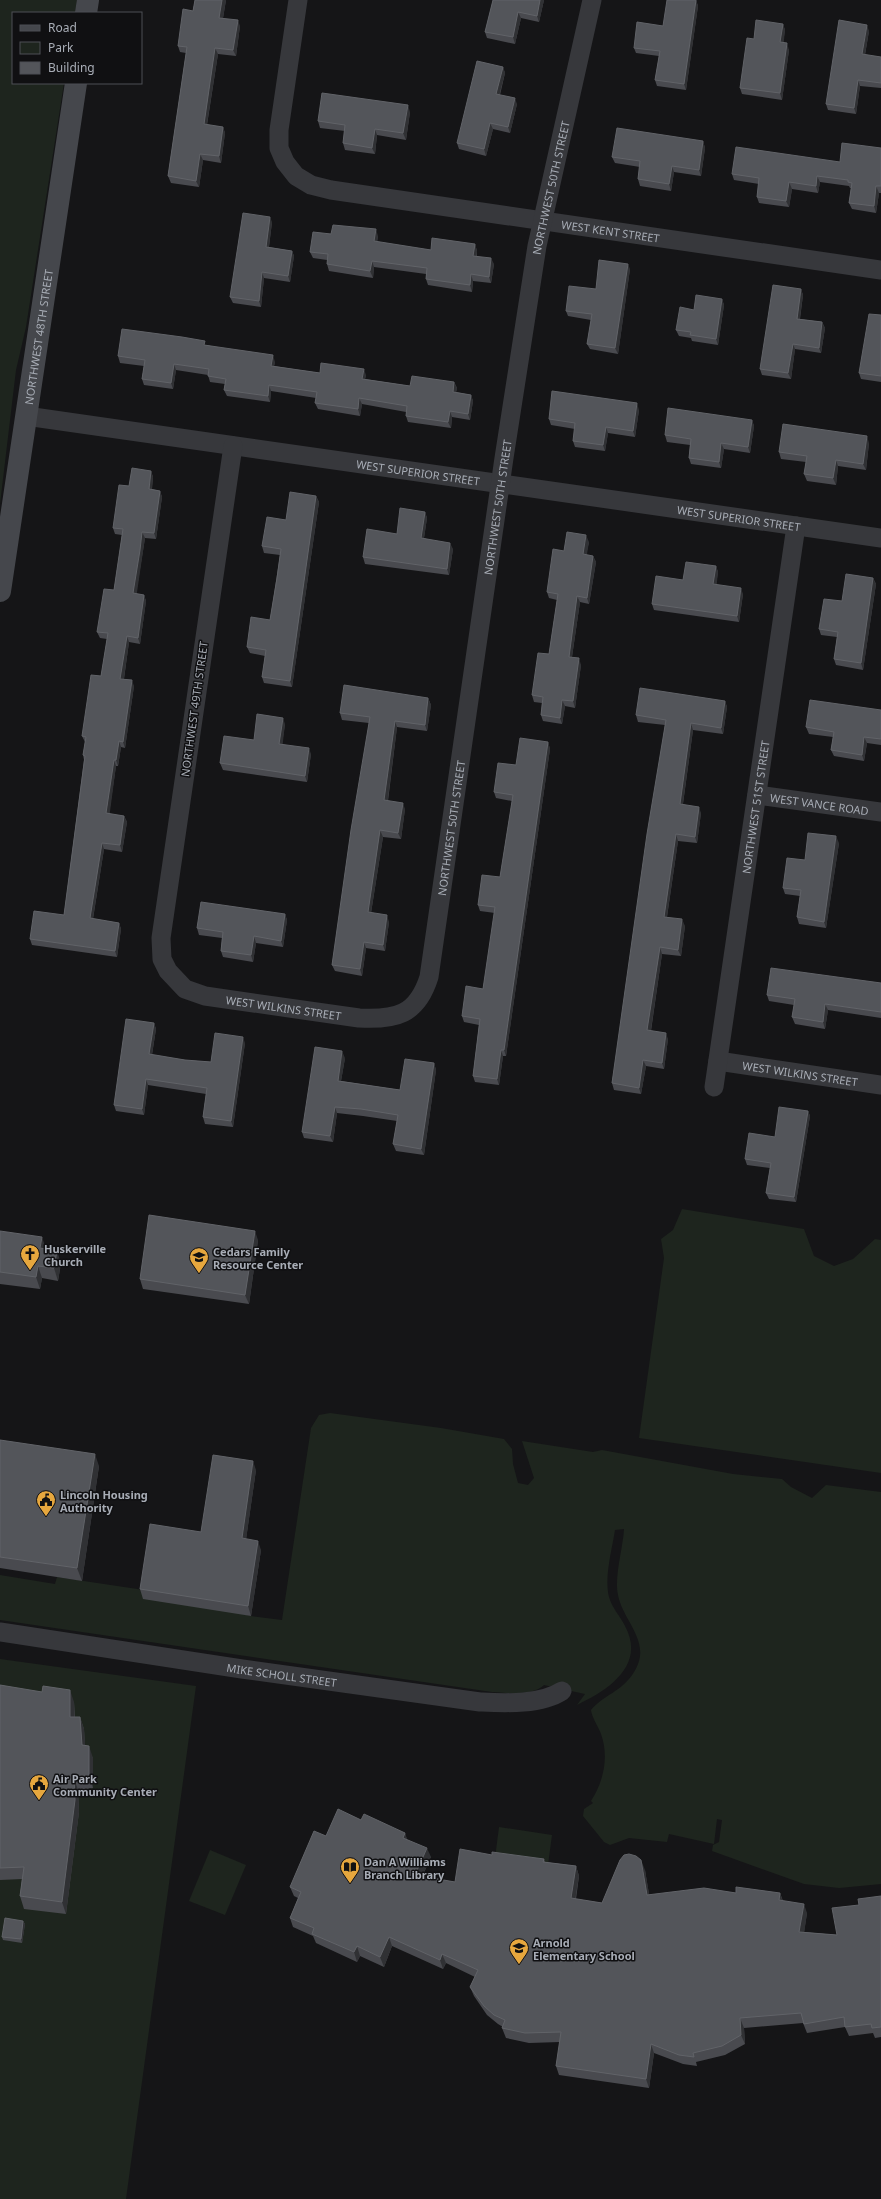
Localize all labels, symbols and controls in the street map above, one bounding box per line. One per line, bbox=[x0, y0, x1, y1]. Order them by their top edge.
legend bbox=[12, 12, 142, 84]
text: Road bbox=[48, 19, 77, 36]
text: Park bbox=[48, 39, 74, 56]
text: Building bbox=[48, 59, 95, 76]
street label: NORTHWEST 50TH STREET bbox=[528, 119, 572, 256]
street label: WEST KENT STREET bbox=[560, 216, 661, 245]
street label: NORTHWEST 48TH STREET bbox=[20, 268, 56, 406]
street label: NORTHWEST 50TH STREET bbox=[480, 438, 514, 576]
street label: WEST SUPERIOR STREET bbox=[355, 456, 481, 488]
street label: WEST SUPERIOR STREET bbox=[676, 501, 801, 534]
street label: NORTHWEST 49TH STREET bbox=[177, 640, 211, 778]
street label: NORTHWEST 51ST STREET bbox=[738, 739, 772, 875]
street label: NORTHWEST 50TH STREET bbox=[433, 759, 468, 897]
street label: WEST VANCE ROAD bbox=[769, 789, 870, 818]
street label: WEST WILKINS STREET bbox=[225, 992, 342, 1023]
street label: WEST WILKINS STREET bbox=[741, 1057, 859, 1089]
place label: Huskerville Church bbox=[44, 1241, 107, 1269]
church icon: Huskerville Church bbox=[19, 1243, 41, 1271]
place label: Cedars Family Resource Center bbox=[213, 1244, 303, 1272]
school or university icon: Cedars Family Resource Center bbox=[188, 1246, 210, 1274]
place label: Lincoln Housing Authority bbox=[60, 1487, 148, 1515]
public building icon: Lincoln Housing Authority bbox=[35, 1489, 57, 1517]
street label: MIKE SCHOLL STREET bbox=[226, 1659, 338, 1690]
place label: Air Park Community Center bbox=[53, 1771, 157, 1799]
public building icon: Air Park Community Center bbox=[28, 1773, 50, 1801]
place label: Dan A Williams Branch Library bbox=[364, 1854, 446, 1882]
library icon: Dan A Williams Branch Library bbox=[339, 1856, 361, 1884]
place label: Arnold Elementary School bbox=[533, 1935, 635, 1963]
school or university icon: Arnold Elementary School bbox=[508, 1937, 530, 1965]

